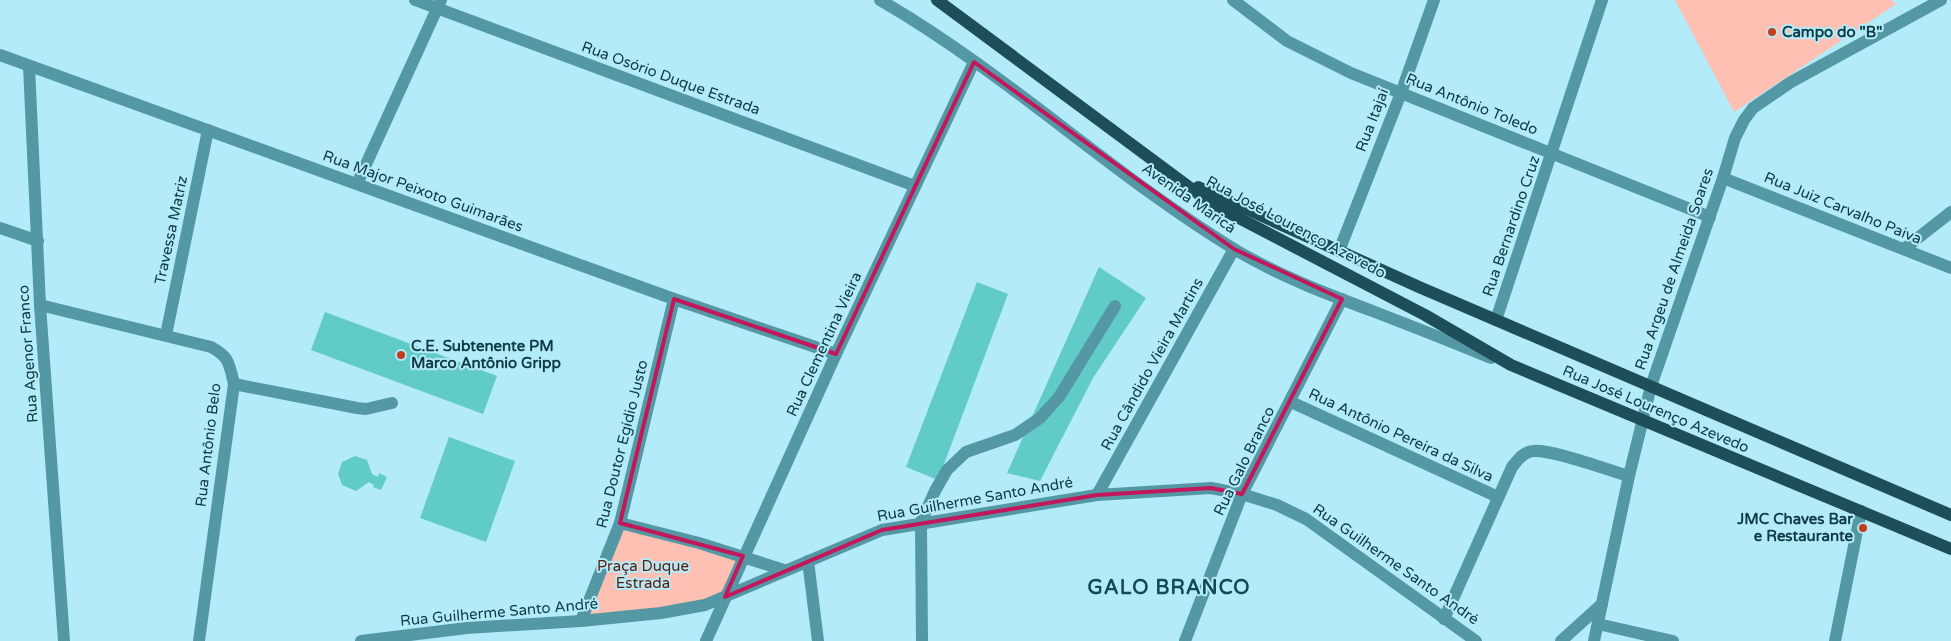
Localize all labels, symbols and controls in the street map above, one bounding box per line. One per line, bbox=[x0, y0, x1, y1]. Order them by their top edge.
place label: Campo do "B" bbox=[1782, 23, 1882, 42]
marker: Campo do "B" bbox=[1766, 26, 1778, 38]
street label: Rua Osório Duque Estrada bbox=[579, 37, 763, 119]
street label: Rua Antônio Toledo bbox=[1403, 69, 1541, 139]
street label: Rua Itajaí bbox=[1352, 86, 1392, 154]
street label: Rua Major Peixoto Guimarães bbox=[320, 146, 526, 236]
street label: Rua Bernardino Cruz bbox=[1478, 153, 1544, 299]
street label: Avenida Maricá bbox=[1139, 159, 1239, 237]
street label: Rua Argeu de Almeida Soares bbox=[1631, 166, 1717, 372]
street label: Rua Juiz Carvalho Paiva bbox=[1762, 168, 1924, 248]
street label: Rua José Lourenço Azevedo bbox=[1203, 172, 1389, 282]
street label: Travessa Matriz bbox=[151, 174, 191, 286]
street label: Rua Clementina Vieira bbox=[783, 269, 865, 419]
street label: Rua Cândido Vieira Martins bbox=[1097, 275, 1207, 453]
street label: Rua Agenor Franco bbox=[14, 284, 42, 424]
place label: C.E. Subtenente PM Marco Antônio Gripp bbox=[411, 337, 561, 373]
marker: C.E. Subtenente PM Marco Antônio Gripp bbox=[395, 349, 407, 361]
street label: Rua Doutor Egídio Justo bbox=[592, 358, 652, 530]
street label: Rua José Lourenço Azevedo bbox=[1560, 361, 1752, 457]
street label: Rua Antônio Belo bbox=[191, 382, 225, 508]
street label: Rua Antônio Pereira da Silva bbox=[1306, 384, 1496, 486]
street label: Rua Galo Branco bbox=[1210, 403, 1278, 519]
street label: Rua Guilherme Santo André bbox=[876, 473, 1074, 525]
street label: Rua Guilherme Santo André bbox=[1309, 500, 1483, 628]
place label: JMC Chaves Bar e Restaurante bbox=[1736, 510, 1854, 545]
marker: JMC Chaves Bar e Restaurante bbox=[1857, 522, 1869, 534]
park label: Praça Duque Estrada bbox=[597, 557, 689, 592]
district label: GALO BRANCO bbox=[1088, 576, 1250, 600]
street label: Rua Guilherme Santo André bbox=[399, 594, 599, 630]

